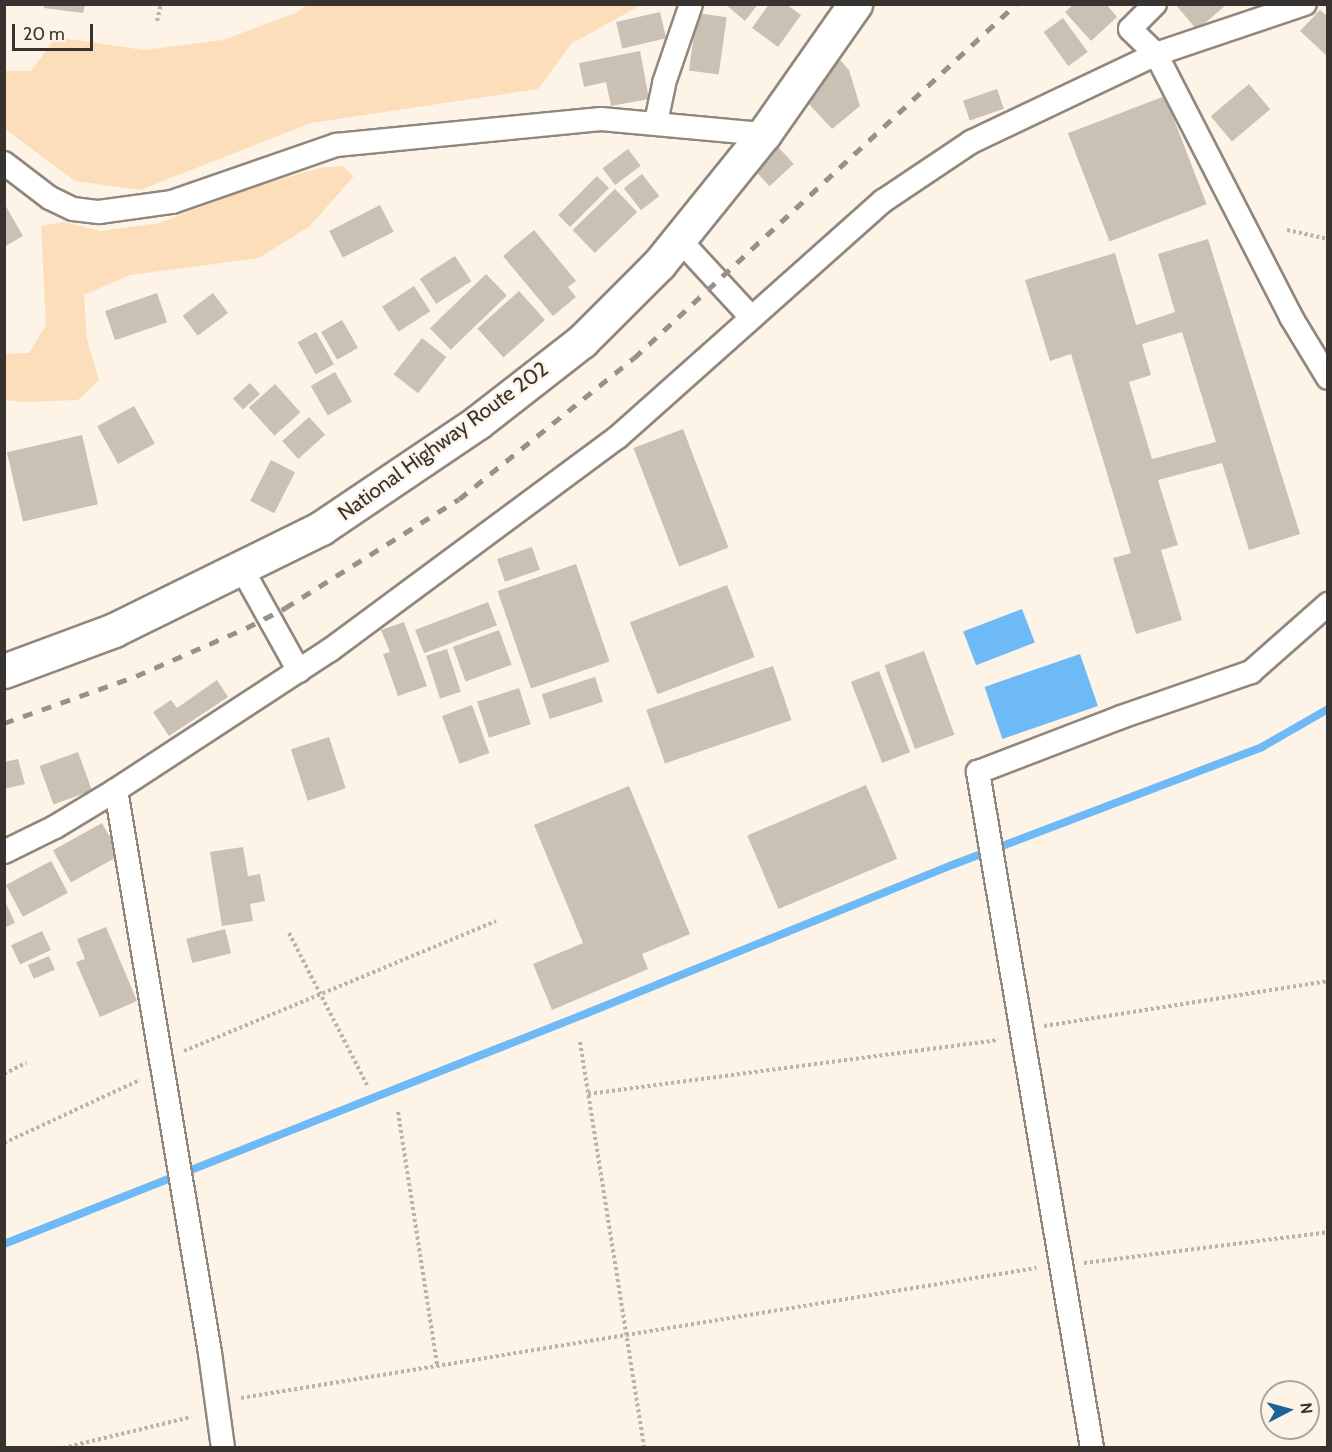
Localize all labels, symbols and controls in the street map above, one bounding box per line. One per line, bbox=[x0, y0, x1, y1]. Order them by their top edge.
scale bar bbox=[15, 12, 96, 50]
text: 20 m bbox=[23, 23, 65, 45]
street label: National Highway Route 202 bbox=[333, 356, 553, 526]
north arrow bbox=[1260, 1380, 1320, 1440]
text: N bbox=[1296, 1402, 1316, 1415]

